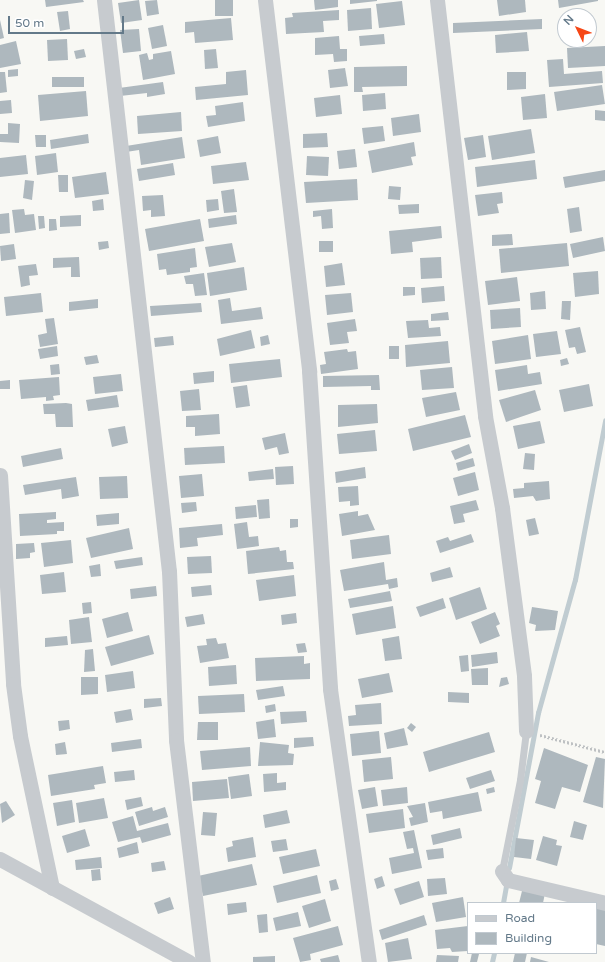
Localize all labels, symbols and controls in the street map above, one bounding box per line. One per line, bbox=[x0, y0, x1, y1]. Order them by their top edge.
scale bar bbox=[10, 8, 126, 34]
north arrow bbox=[557, 8, 597, 48]
text: N bbox=[561, 12, 576, 28]
text: 50 m bbox=[15, 16, 44, 30]
legend bbox=[467, 902, 597, 954]
text: Road bbox=[505, 911, 535, 925]
text: Building bbox=[505, 931, 552, 945]

